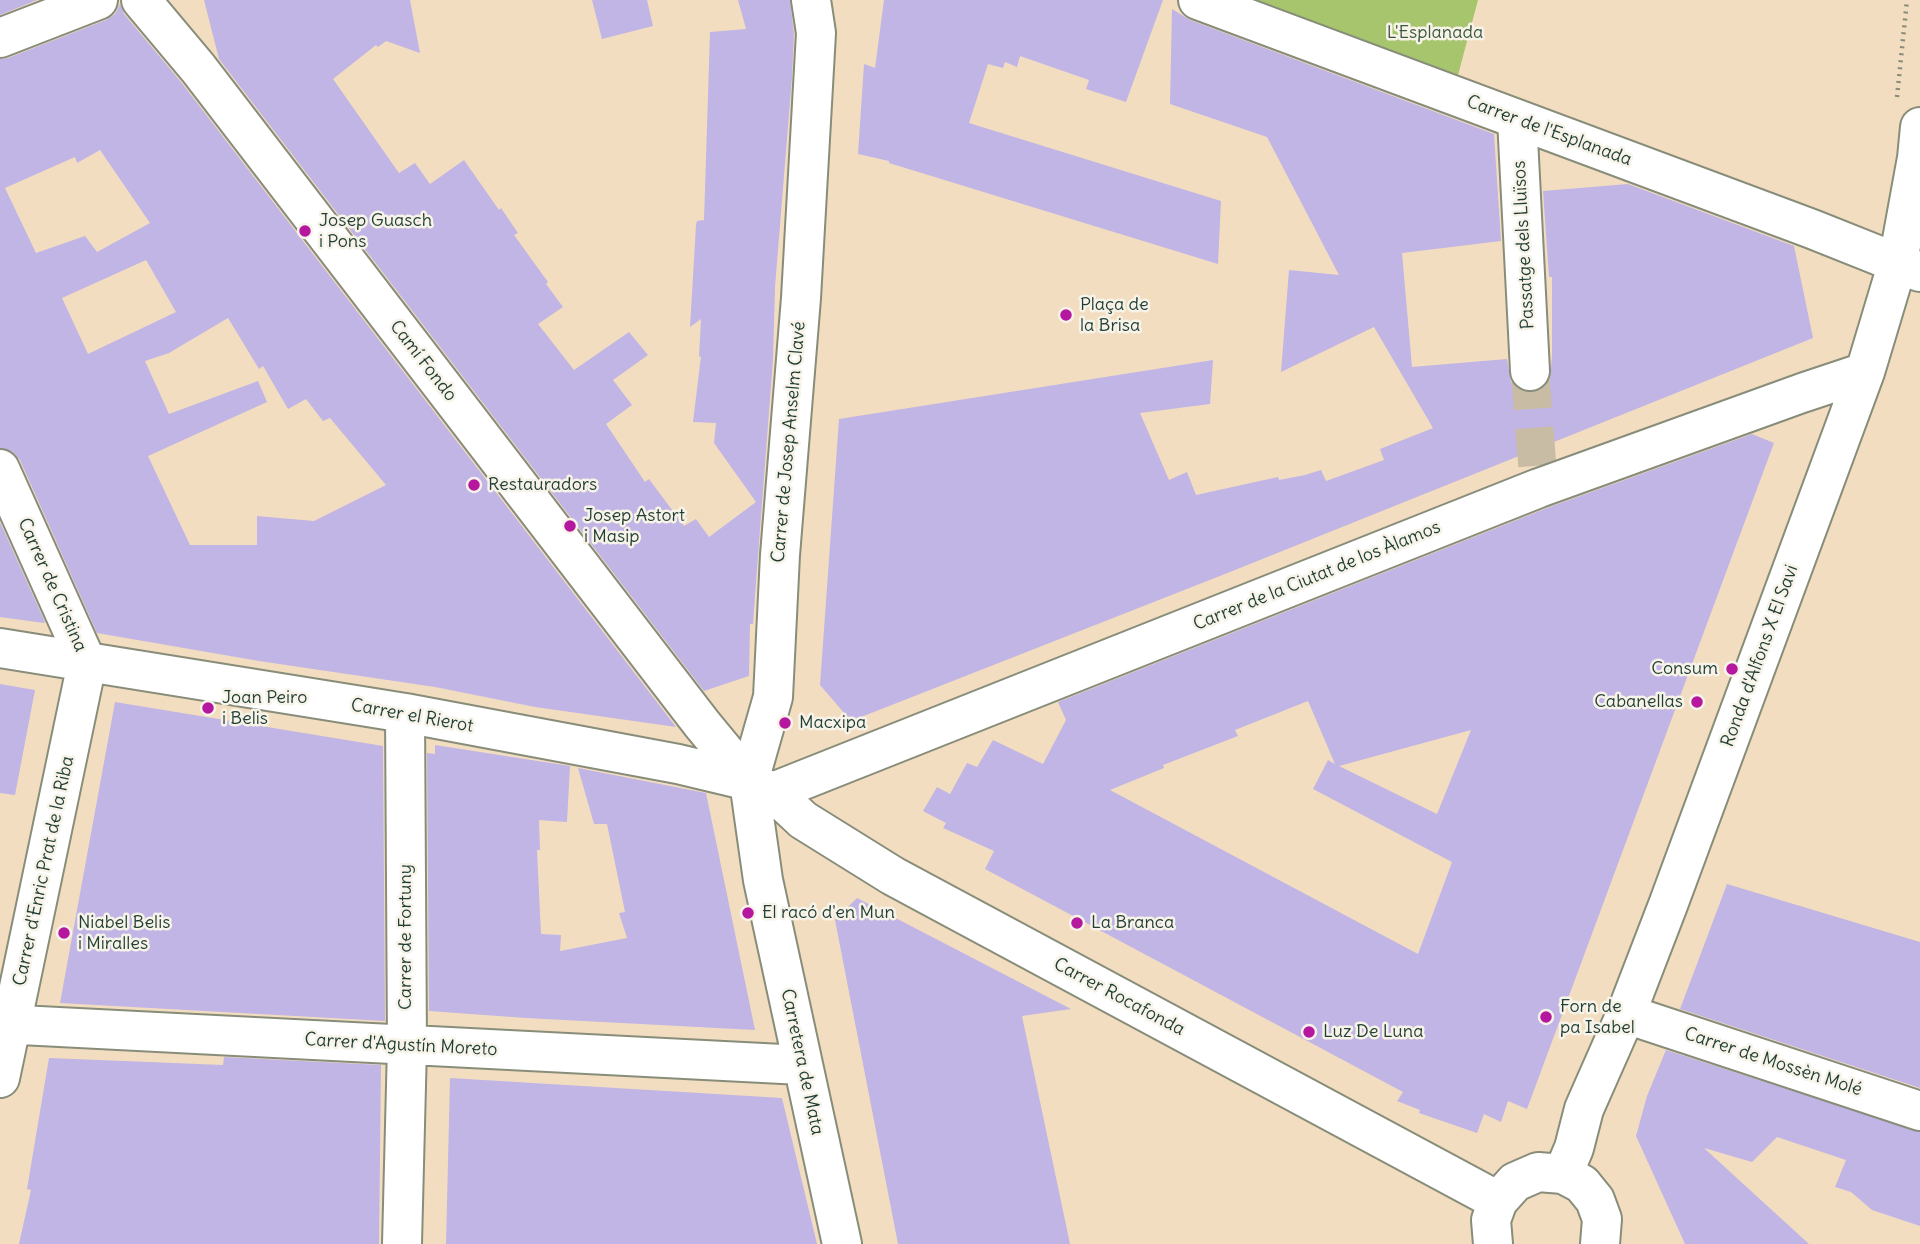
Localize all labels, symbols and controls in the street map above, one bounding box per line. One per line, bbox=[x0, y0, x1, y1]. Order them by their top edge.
park label: L'Esplanada bbox=[1387, 22, 1483, 44]
street label: Carrer de l'Esplanada bbox=[1463, 91, 1635, 171]
street label: Passatge dels Lluïsos bbox=[1509, 160, 1539, 330]
place label: Josep Guasch i Pons bbox=[319, 210, 432, 252]
marker: Josep Guasch i Pons bbox=[297, 223, 313, 239]
place label: Plaça de la Brisa bbox=[1080, 294, 1149, 336]
marker: Plaça de la Brisa bbox=[1058, 307, 1074, 323]
street label: Camí Fondo bbox=[385, 316, 461, 406]
street label: Carrer de Josep Anselm Clavé bbox=[768, 320, 810, 564]
place label: Restauradors bbox=[488, 474, 597, 496]
marker: Restauradors bbox=[466, 477, 482, 493]
place label: Josep Astort i Masip bbox=[584, 505, 685, 548]
street label: Carrer de Cristina bbox=[13, 515, 91, 655]
street label: Carrer de la Ciutat de los Àlamos bbox=[1190, 516, 1444, 636]
marker: Josep Astort i Masip bbox=[562, 518, 578, 534]
street label: Ronda d'Alfons X El Savi bbox=[1717, 562, 1803, 750]
place label: Consum bbox=[1651, 658, 1718, 680]
marker: Consum bbox=[1724, 661, 1740, 677]
place label: Joan Peiro i Belis bbox=[222, 687, 307, 730]
place label: Cabanellas bbox=[1594, 691, 1683, 713]
marker: Cabanellas bbox=[1689, 694, 1705, 710]
street label: Carrer el Rierot bbox=[349, 695, 475, 737]
marker: Joan Peiro i Belis bbox=[200, 700, 216, 716]
place label: Macxipa bbox=[799, 712, 866, 734]
marker: Macxipa bbox=[777, 715, 793, 731]
street label: Carrer d'Enric Prat de la Riba bbox=[9, 754, 79, 988]
street label: Carrer de Fortuny bbox=[395, 864, 417, 1010]
place label: El racó d'en Mun bbox=[762, 902, 895, 924]
marker: El racó d'en Mun bbox=[740, 905, 756, 921]
place label: Niabel Belis i Miralles bbox=[78, 912, 170, 954]
place label: La Branca bbox=[1091, 912, 1174, 934]
marker: La Branca bbox=[1069, 915, 1085, 931]
marker: Niabel Belis i Miralles bbox=[56, 925, 72, 941]
street label: Carrer Rocafonda bbox=[1050, 953, 1188, 1041]
street label: Carretera de Mata bbox=[776, 987, 828, 1137]
place label: Forn de pa Isabel bbox=[1560, 996, 1635, 1038]
marker: Forn de pa Isabel bbox=[1538, 1009, 1554, 1025]
place label: Luz De Luna bbox=[1323, 1021, 1424, 1043]
street label: Carrer de Mossèn Molé bbox=[1681, 1023, 1865, 1101]
marker: Luz De Luna bbox=[1301, 1024, 1317, 1040]
street label: Carrer d'Agustín Moreto bbox=[304, 1029, 498, 1061]

